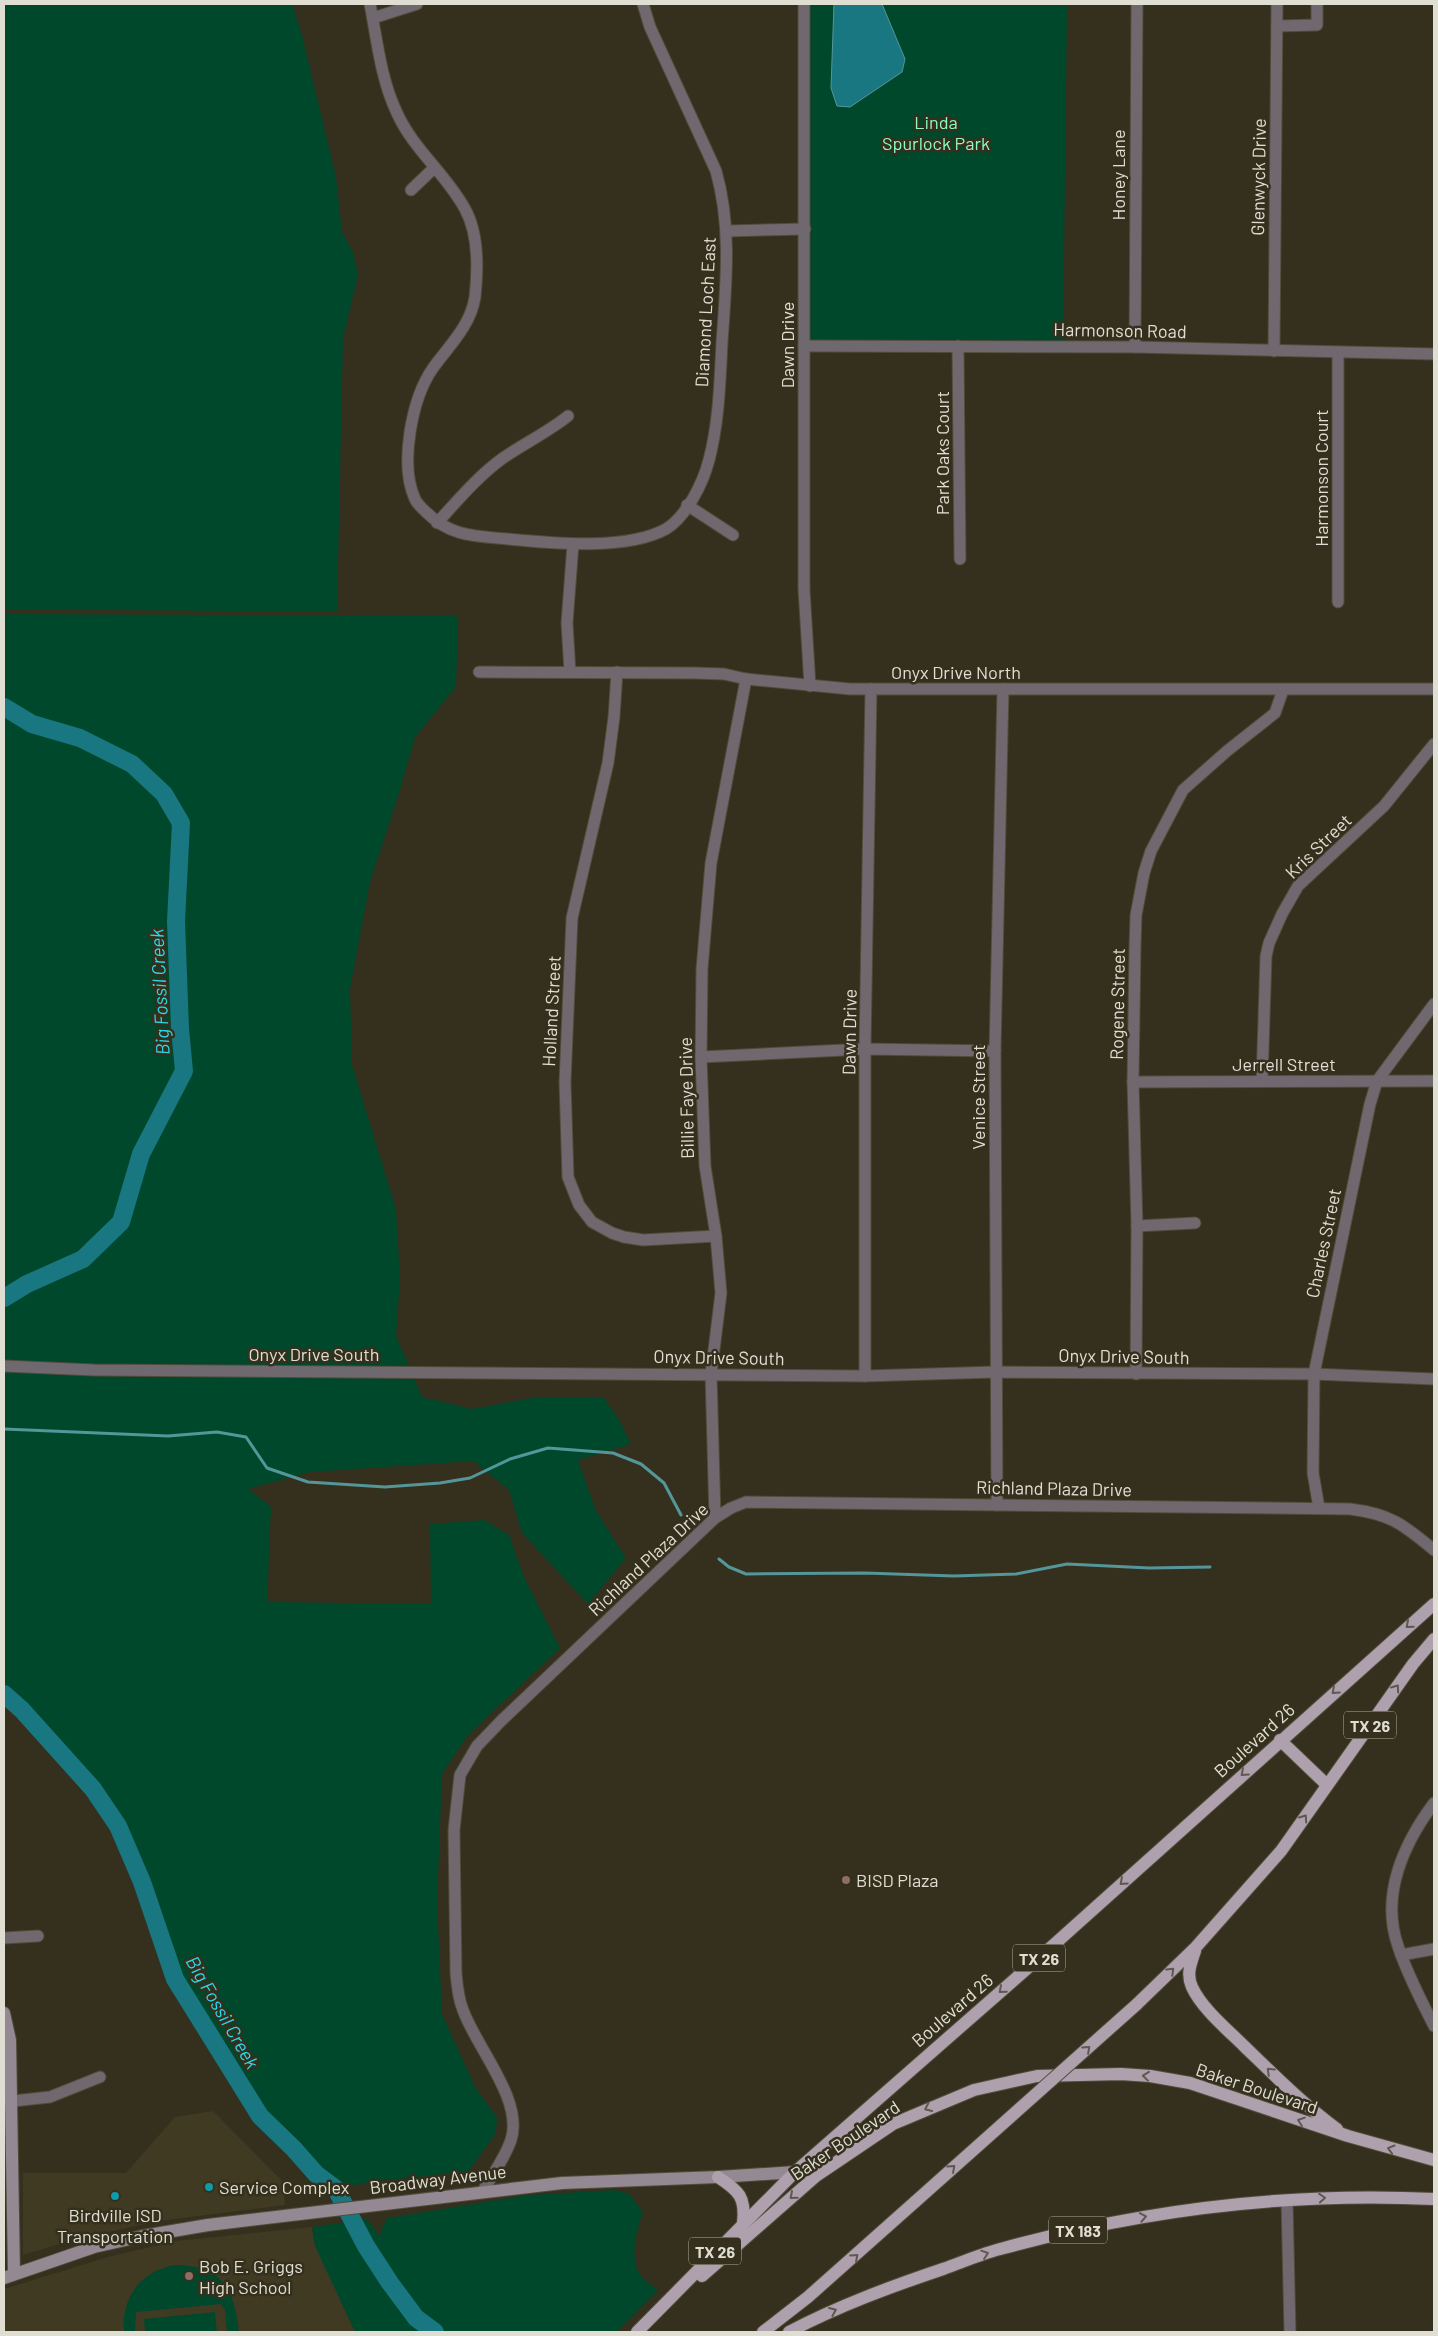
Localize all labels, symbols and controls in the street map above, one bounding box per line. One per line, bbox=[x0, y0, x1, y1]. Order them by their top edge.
park label: Linda Spurlock Park bbox=[882, 111, 990, 154]
street label: Glenwyck Drive bbox=[1246, 118, 1270, 236]
street label: Honey Lane bbox=[1107, 129, 1129, 221]
street label: Diamond Loch East bbox=[690, 236, 720, 388]
street label: Dawn Drive bbox=[776, 302, 798, 388]
street label: Harmonson Road bbox=[1053, 318, 1187, 342]
street label: Park Oaks Court bbox=[931, 391, 953, 515]
street label: Harmonson Court bbox=[1310, 409, 1332, 547]
street label: Onyx Drive North bbox=[891, 661, 1021, 683]
street label: Kris Street bbox=[1280, 809, 1356, 883]
water label: Big Fossil Creek bbox=[144, 928, 174, 1056]
street label: Rogene Street bbox=[1105, 948, 1129, 1060]
street label: Holland Street bbox=[537, 955, 565, 1067]
street label: Dawn Drive bbox=[837, 989, 861, 1075]
street label: Billie Faye Drive bbox=[674, 1037, 698, 1159]
street label: Venice Street bbox=[967, 1044, 989, 1150]
street label: Jerrell Street bbox=[1232, 1053, 1336, 1075]
street label: Charles Street bbox=[1301, 1186, 1345, 1300]
street label: Onyx Drive South bbox=[248, 1343, 380, 1365]
street label: Onyx Drive South bbox=[1058, 1344, 1190, 1368]
street label: Onyx Drive South bbox=[653, 1345, 785, 1369]
street label: Richland Plaza Drive bbox=[976, 1476, 1132, 1500]
street label: Richland Plaza Drive bbox=[583, 1498, 713, 1620]
one-way arrow bbox=[1406, 1620, 1415, 1629]
one-way arrow bbox=[1332, 1685, 1341, 1694]
one-way arrow bbox=[1390, 1685, 1399, 1694]
street label: Boulevard 26 bbox=[1209, 1698, 1299, 1782]
road number: TX 26 bbox=[1344, 1712, 1396, 1738]
one-way arrow bbox=[1241, 1767, 1250, 1776]
one-way arrow bbox=[1298, 1814, 1307, 1824]
place label: BISD Plaza bbox=[856, 1869, 938, 1891]
marker: BISD Plaza bbox=[840, 1874, 852, 1886]
one-way arrow bbox=[1120, 1876, 1129, 1885]
road number: TX 26 bbox=[1013, 1945, 1065, 1972]
water label: Big Fossil Creek bbox=[181, 1952, 265, 2073]
one-way arrow bbox=[1166, 1968, 1175, 1977]
street label: Boulevard 26 bbox=[907, 1969, 997, 2051]
one-way arrow bbox=[999, 1984, 1008, 1993]
one-way arrow bbox=[1082, 2046, 1091, 2055]
street label: Baker Boulevard bbox=[1193, 2058, 1321, 2118]
one-way arrow bbox=[1267, 2068, 1276, 2077]
one-way arrow bbox=[1141, 2071, 1149, 2082]
street label: Baker Boulevard bbox=[786, 2095, 904, 2185]
one-way arrow bbox=[925, 2101, 934, 2111]
one-way arrow bbox=[1298, 2116, 1306, 2126]
one-way arrow bbox=[1387, 2145, 1395, 2155]
street label: Broadway Avenue bbox=[368, 2160, 508, 2198]
one-way arrow bbox=[947, 2165, 956, 2174]
place label: Service Complex bbox=[219, 2176, 350, 2198]
marker: Service Complex bbox=[203, 2181, 215, 2193]
marker: Birdville ISD Transportation bbox=[109, 2190, 121, 2202]
one-way arrow bbox=[789, 2190, 798, 2199]
one-way arrow bbox=[1318, 2193, 1326, 2204]
place label: Birdville ISD Transportation bbox=[57, 2204, 173, 2247]
one-way arrow bbox=[1139, 2212, 1147, 2223]
road number: TX 183 bbox=[1049, 2216, 1107, 2244]
road number: TX 26 bbox=[689, 2238, 741, 2264]
one-way arrow bbox=[980, 2250, 989, 2260]
one-way arrow bbox=[849, 2254, 858, 2263]
place label: Bob E. Griggs High School bbox=[199, 2255, 303, 2298]
marker: Bob E. Griggs High School bbox=[183, 2270, 195, 2282]
one-way arrow bbox=[828, 2307, 837, 2318]

